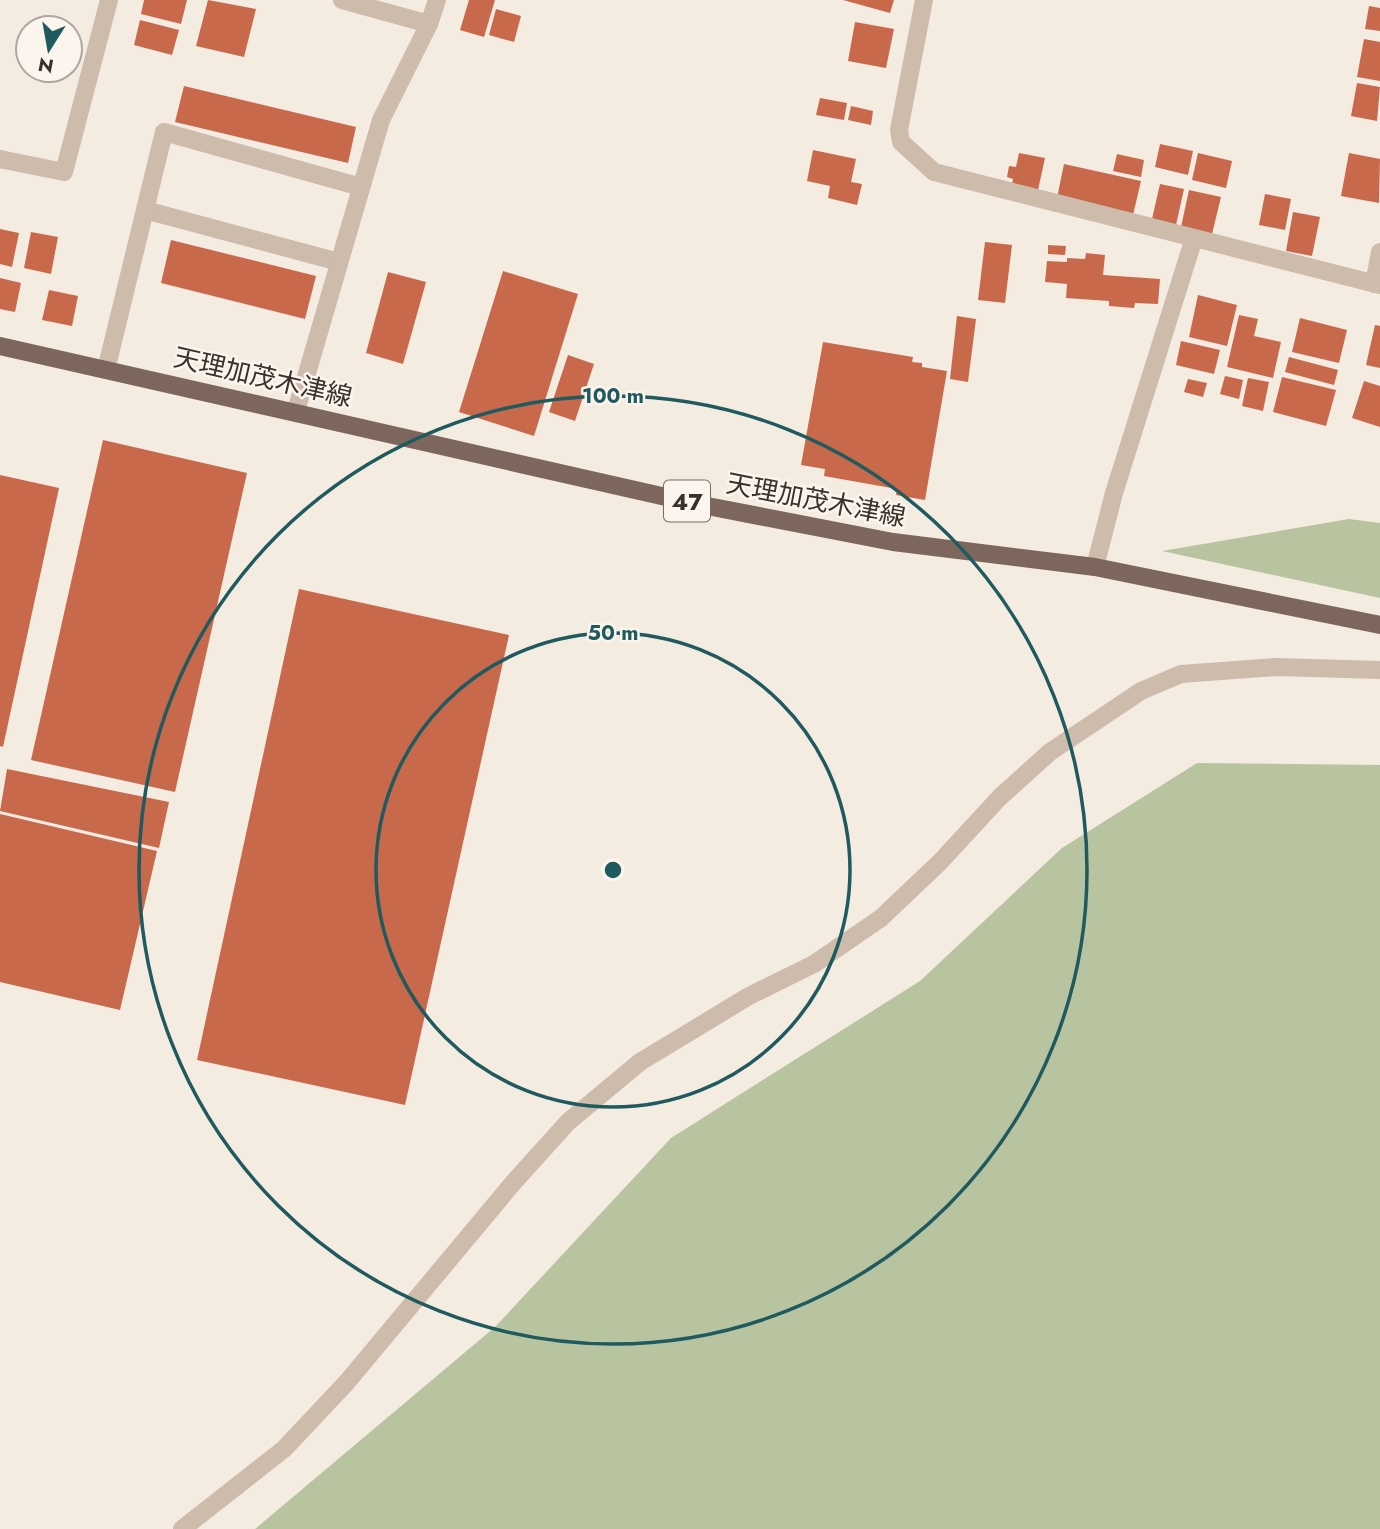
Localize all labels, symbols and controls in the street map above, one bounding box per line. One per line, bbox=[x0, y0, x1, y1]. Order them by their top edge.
north arrow bbox=[14, 14, 84, 84]
text: N bbox=[36, 51, 56, 80]
street label: 天理加茂木津線 bbox=[170, 338, 356, 416]
text: 100 m bbox=[582, 381, 644, 411]
street label: 天理加茂木津線 bbox=[723, 464, 909, 536]
road number: 47 bbox=[664, 480, 710, 522]
text: 50 m bbox=[588, 618, 638, 648]
centre of rings bbox=[601, 858, 625, 882]

